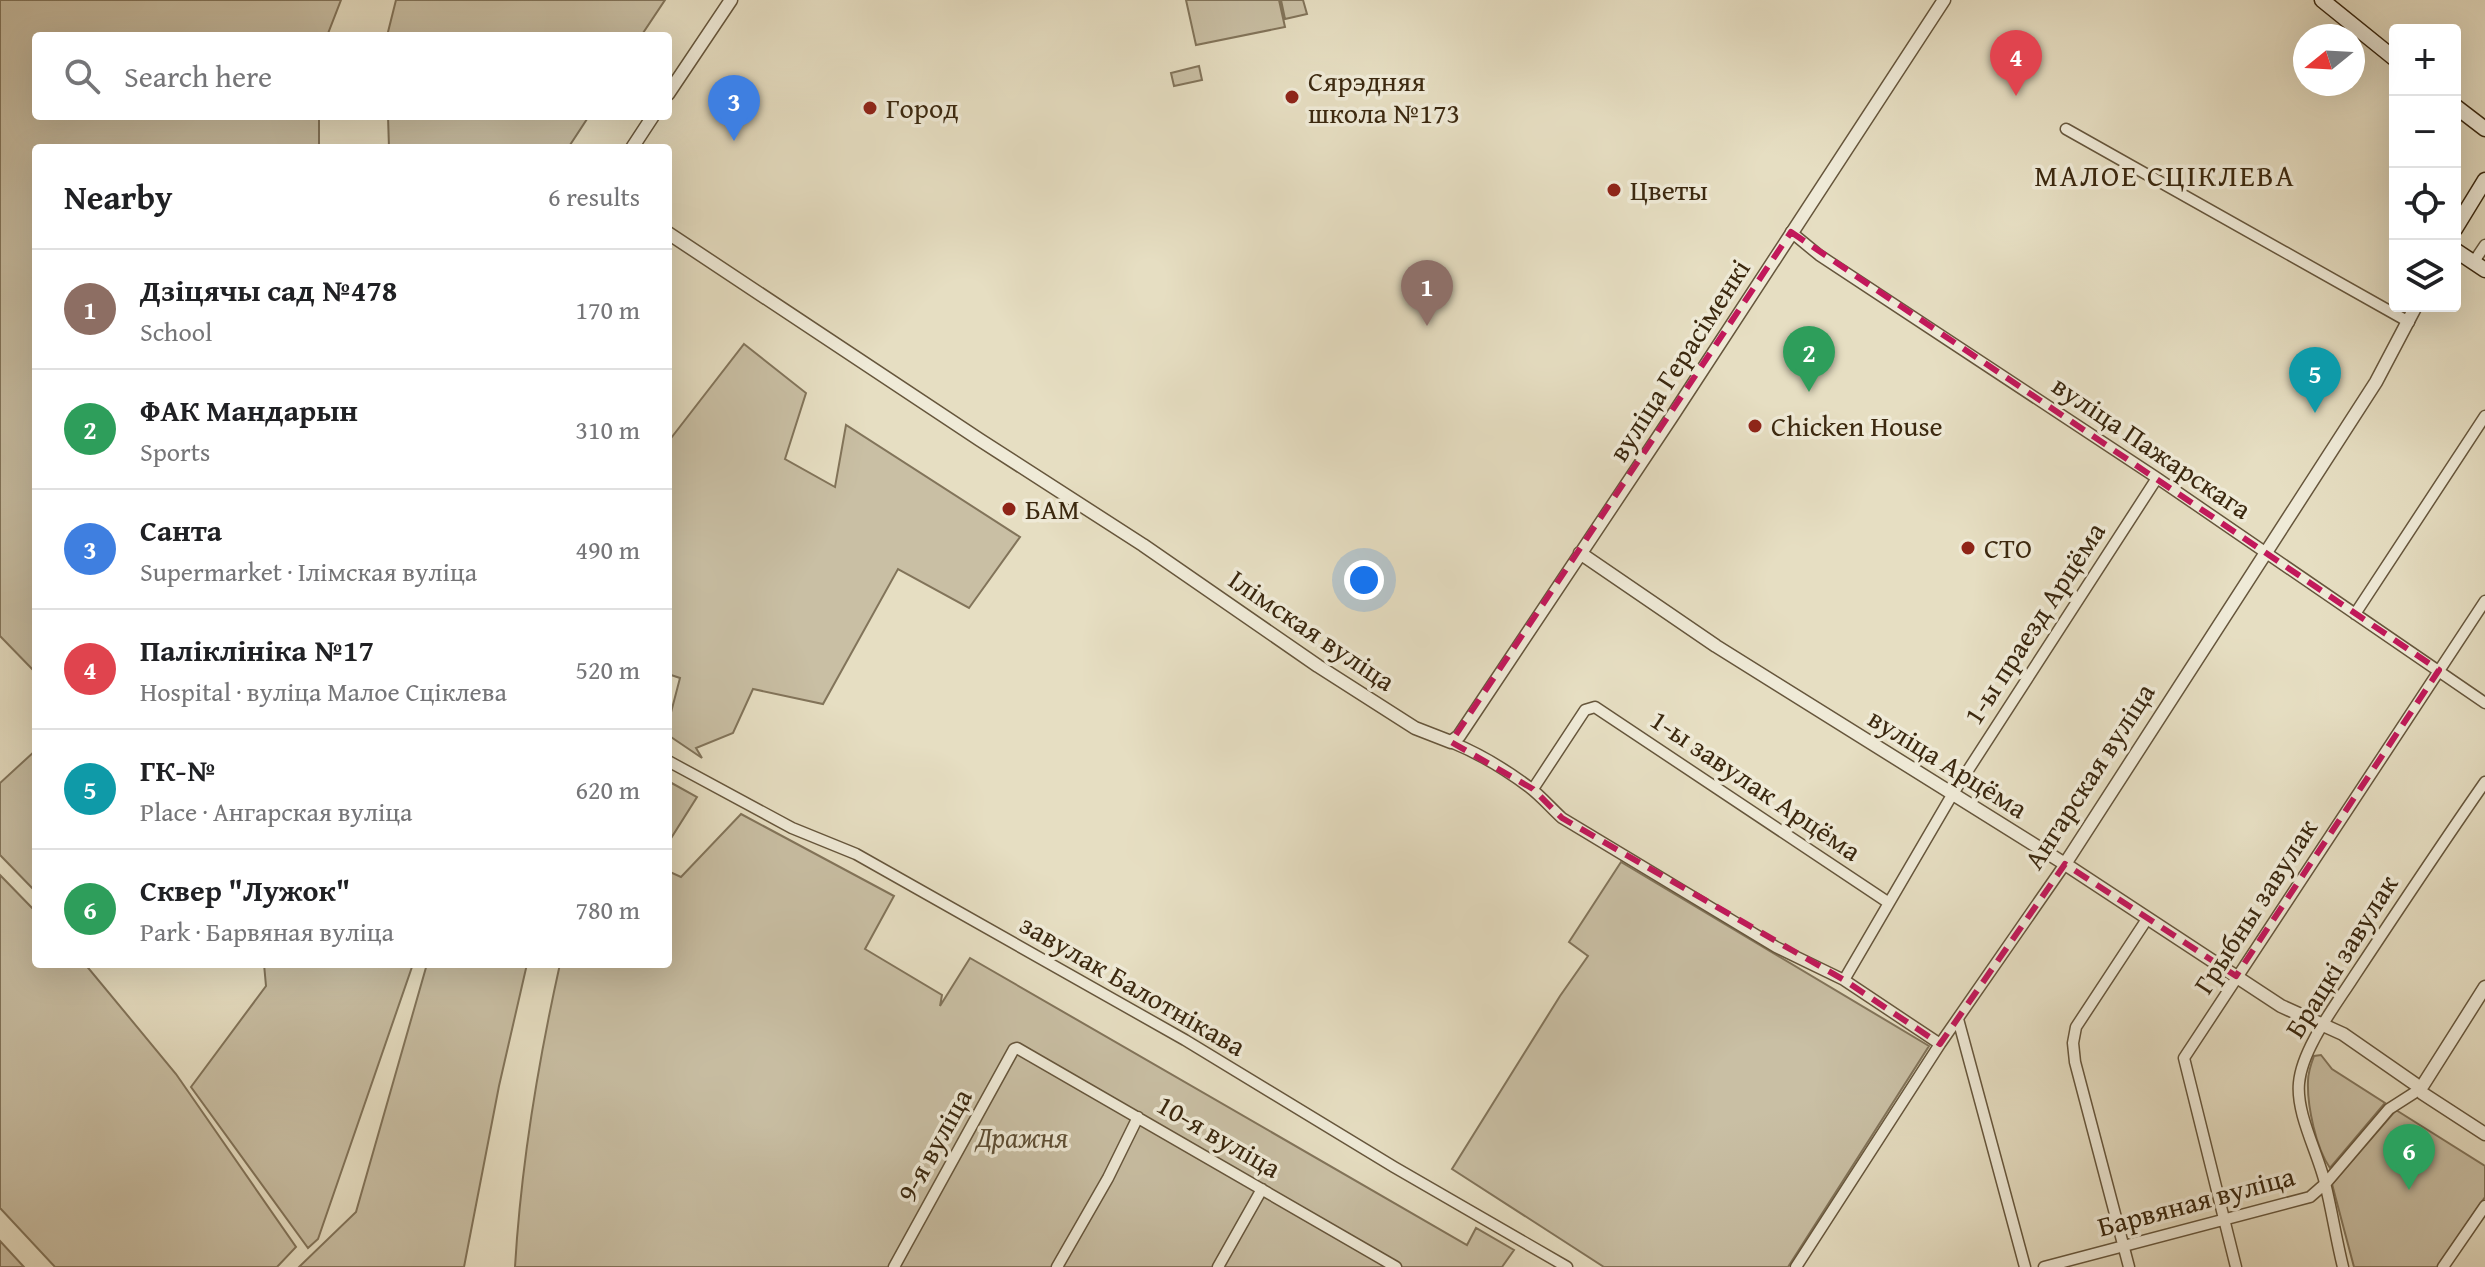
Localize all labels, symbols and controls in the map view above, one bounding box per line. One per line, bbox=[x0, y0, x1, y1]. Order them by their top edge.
north arrow bbox=[2293, 24, 2365, 96]
map controls bbox=[2389, 24, 2461, 312]
button: + bbox=[2389, 24, 2461, 96]
pin: 4 bbox=[1990, 30, 2042, 96]
search box bbox=[32, 32, 672, 120]
icon: search bbox=[60, 54, 104, 98]
text: Search here bbox=[124, 54, 272, 98]
place label: Сярэдняя школа №173 bbox=[1308, 60, 1460, 133]
pin: 3 bbox=[708, 75, 760, 141]
place label: Город bbox=[886, 87, 958, 128]
marker: Сярэдняя школа №173 bbox=[1283, 88, 1301, 106]
button: − bbox=[2389, 96, 2461, 168]
marker: Город bbox=[861, 99, 879, 117]
district label: МАЛОЕ СЦІКЛЕВА bbox=[2034, 153, 2296, 197]
button: locate bbox=[2389, 168, 2461, 240]
place label: Цветы bbox=[1630, 169, 1708, 210]
text: Nearby bbox=[64, 172, 173, 221]
text: 6 results bbox=[548, 177, 640, 216]
marker: Цветы bbox=[1605, 181, 1623, 199]
button: layers bbox=[2389, 240, 2461, 312]
street label: вуліца Герасіменкі bbox=[1598, 250, 1760, 469]
pin: 1 bbox=[1401, 260, 1453, 326]
text: Дзіцячы сад №478 bbox=[140, 268, 397, 312]
text: 1 bbox=[83, 290, 97, 329]
text: 170 m bbox=[575, 290, 640, 329]
text: School bbox=[140, 312, 212, 351]
pin: 2 bbox=[1783, 326, 1835, 392]
pin: 5 bbox=[2289, 347, 2341, 413]
street label: вуліца Пажарскага bbox=[2044, 365, 2261, 529]
text: ФАК Мандарын bbox=[140, 388, 358, 432]
place label: Chicken House bbox=[1771, 405, 1943, 446]
text: 2 bbox=[83, 410, 97, 449]
text: 310 m bbox=[575, 410, 640, 449]
marker: Chicken House bbox=[1746, 417, 1764, 435]
text: Sports bbox=[140, 432, 210, 471]
place label: БАМ bbox=[1025, 488, 1080, 529]
marker: БАМ bbox=[1000, 500, 1018, 518]
text: Санта bbox=[140, 508, 222, 552]
street label: 1-ы праезд Арцёма bbox=[1953, 513, 2115, 732]
place label: СТО bbox=[1984, 527, 2032, 568]
text: 3 bbox=[83, 530, 97, 569]
text: 490 m bbox=[575, 530, 640, 569]
marker: СТО bbox=[1959, 539, 1977, 557]
text: Supermarket · Ілімская вуліца bbox=[140, 552, 477, 591]
street label: Ілімская вуліца bbox=[1221, 559, 1404, 701]
your location bbox=[1344, 560, 1384, 600]
text: Паліклініка №17 bbox=[140, 628, 374, 672]
text: 4 bbox=[83, 650, 97, 689]
text: 520 m bbox=[575, 650, 640, 689]
text: Hospital · вуліца Малое Сціклева bbox=[140, 672, 507, 711]
street label: Ангарская вуліца bbox=[2013, 674, 2165, 877]
street label: вуліца Арцёма bbox=[1861, 697, 2036, 828]
street label: 1-ы завулак Арцёма bbox=[1643, 699, 1870, 871]
text: ГК-№ bbox=[140, 748, 216, 792]
text: 5 bbox=[83, 770, 97, 809]
text: 620 m bbox=[575, 770, 640, 809]
text: Place · Ангарская вуліца bbox=[140, 792, 412, 831]
street label: Грыбны завулак bbox=[2183, 810, 2327, 1001]
street label: Брацкі завулак bbox=[2274, 866, 2407, 1045]
text: Сквер "Лужок" bbox=[140, 868, 350, 912]
text: 6 bbox=[83, 890, 97, 929]
text: 780 m bbox=[575, 890, 640, 929]
street label: завулак Балотнікава bbox=[1013, 903, 1254, 1066]
text: Park · Барвяная вуліца bbox=[140, 912, 394, 951]
street label: 9-я вуліца bbox=[886, 1080, 982, 1209]
street label: 10-я вуліца bbox=[1150, 1083, 1290, 1188]
park label: Дражня bbox=[974, 1116, 1069, 1157]
pin: 6 bbox=[2383, 1124, 2435, 1190]
street label: Барвяная вуліца bbox=[2093, 1154, 2300, 1247]

